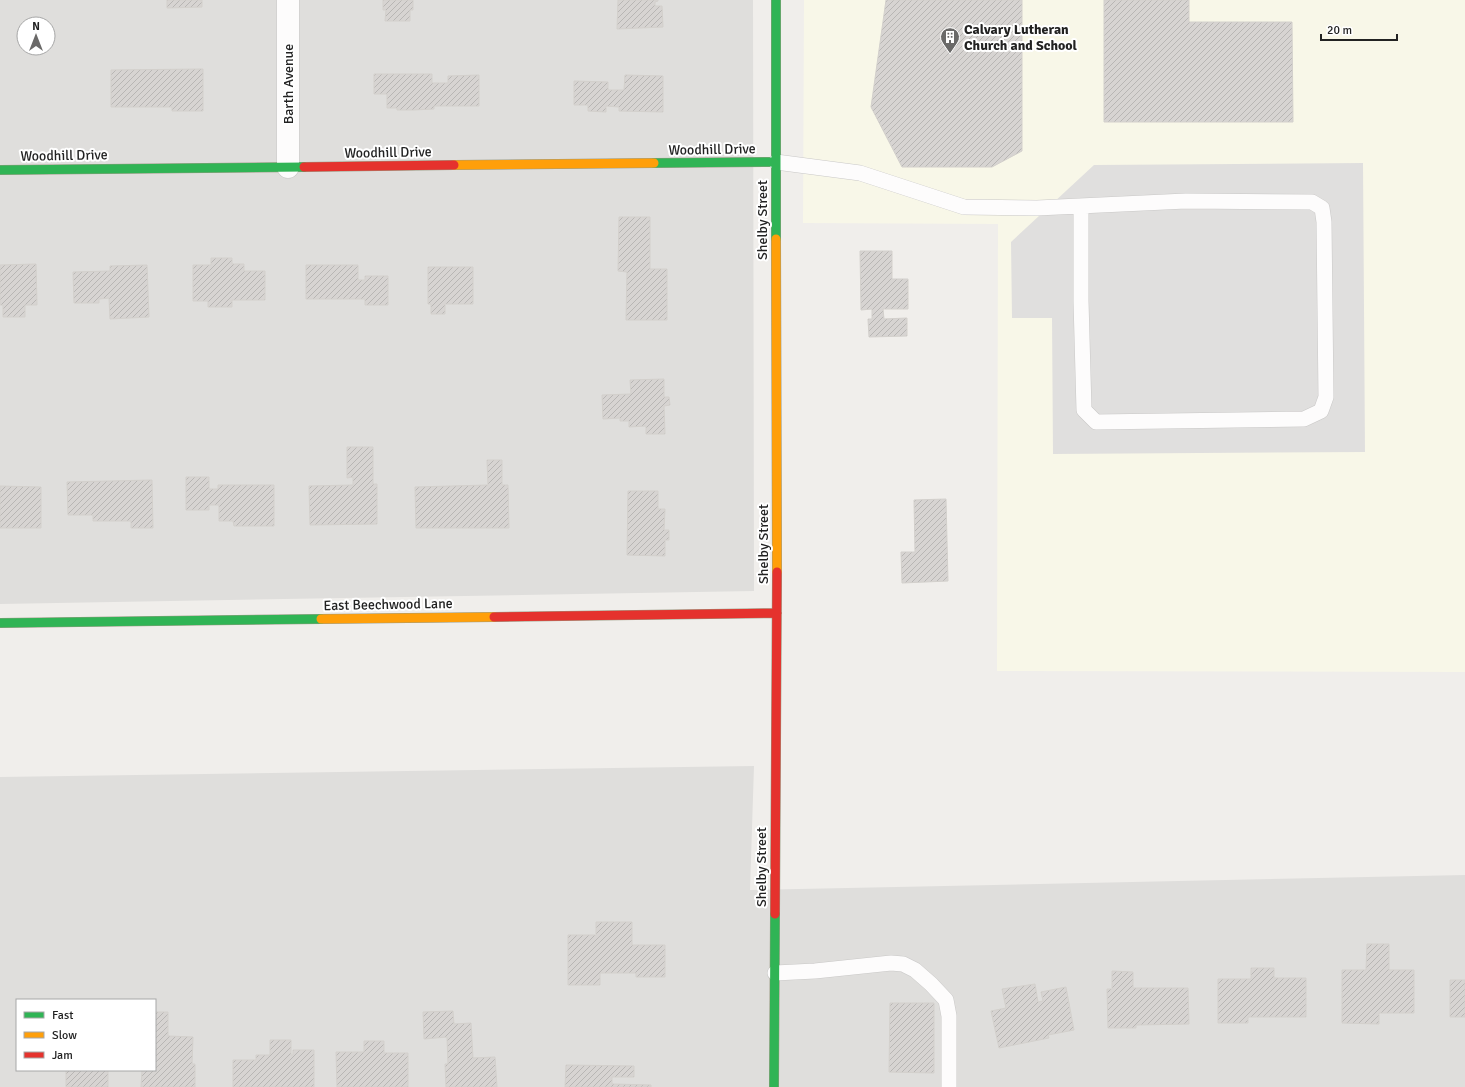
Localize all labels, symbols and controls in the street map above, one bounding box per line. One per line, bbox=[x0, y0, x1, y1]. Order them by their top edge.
north arrow bbox=[16, 16, 56, 56]
scale bar bbox=[1321, 16, 1397, 42]
text: N bbox=[32, 20, 40, 33]
place label: Calvary Lutheran Church and School bbox=[964, 21, 1078, 54]
text: 20 m bbox=[1327, 23, 1352, 38]
building icon: Calvary Lutheran Church and School bbox=[939, 26, 961, 54]
street label: Barth Avenue bbox=[280, 44, 297, 124]
street label: Woodhill Drive bbox=[668, 140, 756, 159]
street label: Woodhill Drive bbox=[344, 143, 432, 162]
street label: Woodhill Drive bbox=[20, 146, 108, 165]
street label: Shelby Street bbox=[754, 180, 771, 260]
street label: Shelby Street bbox=[755, 504, 772, 584]
street label: East Beechwood Lane bbox=[323, 595, 453, 614]
street label: Shelby Street bbox=[753, 827, 770, 907]
legend bbox=[16, 999, 156, 1071]
text: Fast bbox=[52, 1008, 73, 1023]
text: Slow bbox=[52, 1028, 77, 1043]
text: Jam bbox=[52, 1048, 73, 1063]

